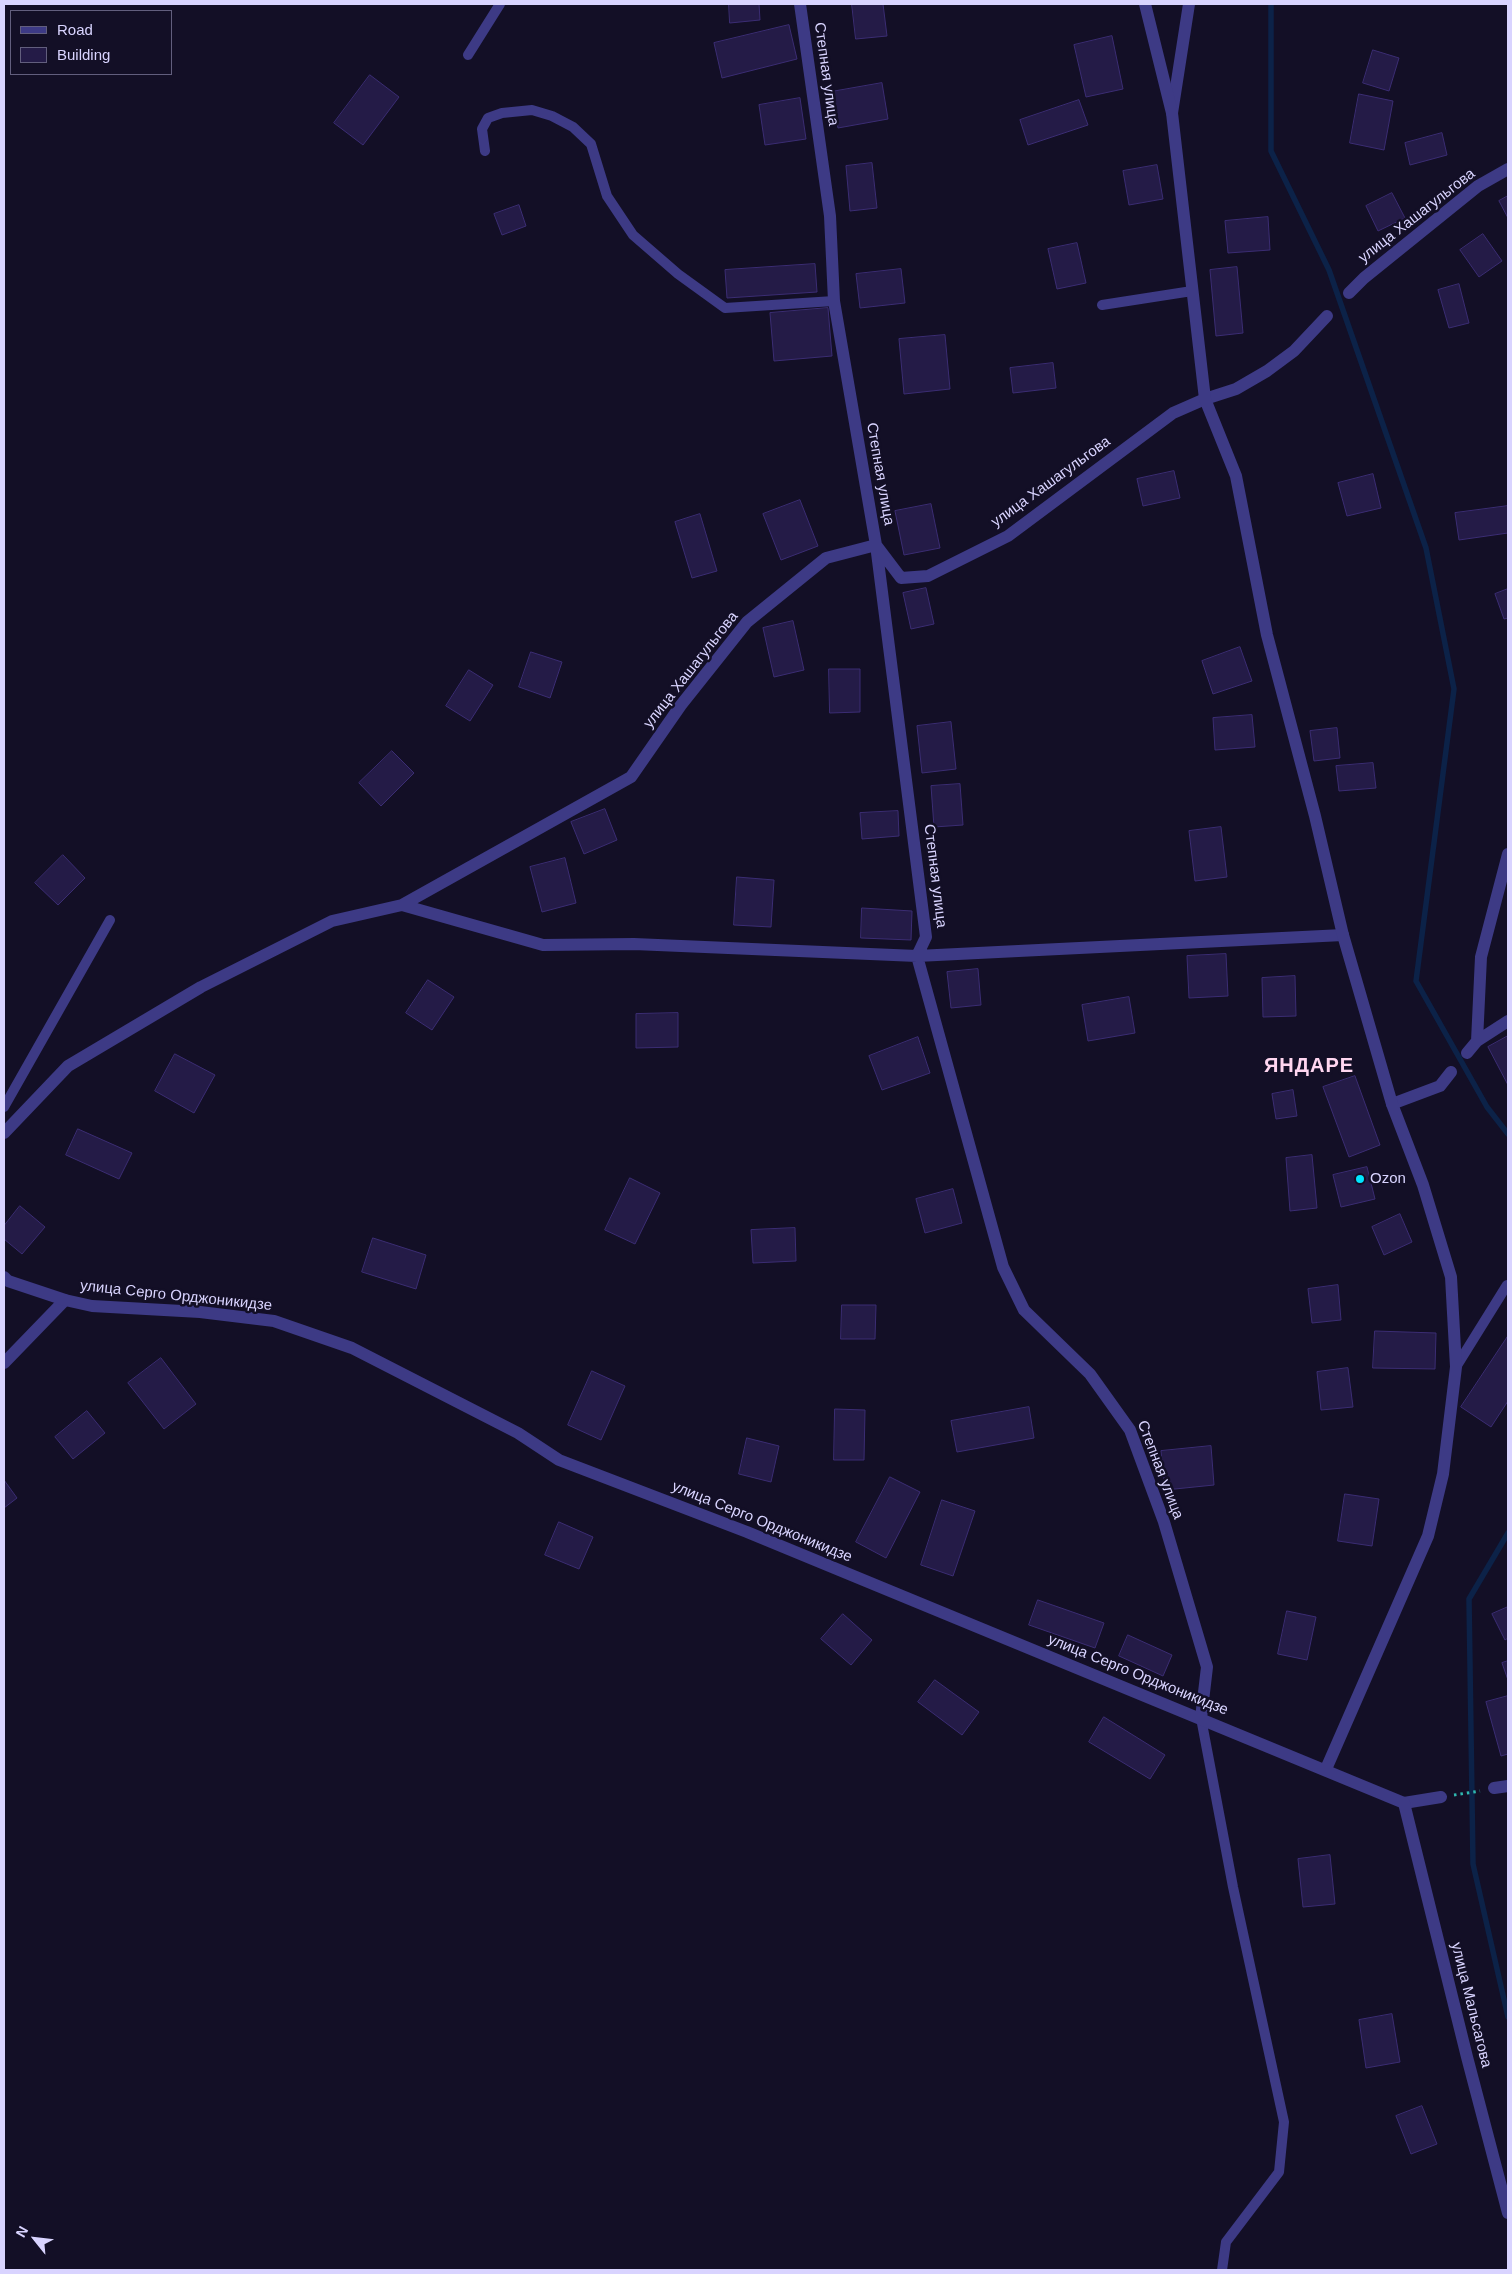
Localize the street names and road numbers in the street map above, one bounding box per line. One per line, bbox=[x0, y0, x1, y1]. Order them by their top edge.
street label: Степная улица bbox=[810, 21, 842, 127]
street label: улица Хашагульгова bbox=[1355, 165, 1479, 267]
street label: Степная улица bbox=[862, 421, 898, 527]
street label: улица Хашагульгова bbox=[988, 433, 1114, 531]
street label: улица Хашагульгова bbox=[640, 608, 742, 732]
street label: Степная улица bbox=[920, 823, 950, 929]
street label: улица Серго Орджоникидзе bbox=[79, 1277, 273, 1315]
street label: Степная улица bbox=[1133, 1418, 1187, 1522]
street label: улица Серго Орджоникидзе bbox=[669, 1478, 855, 1566]
street label: улица Серго Орджоникидзе bbox=[1045, 1631, 1231, 1719]
street label: улица Мальсагова bbox=[1447, 1941, 1495, 2069]

